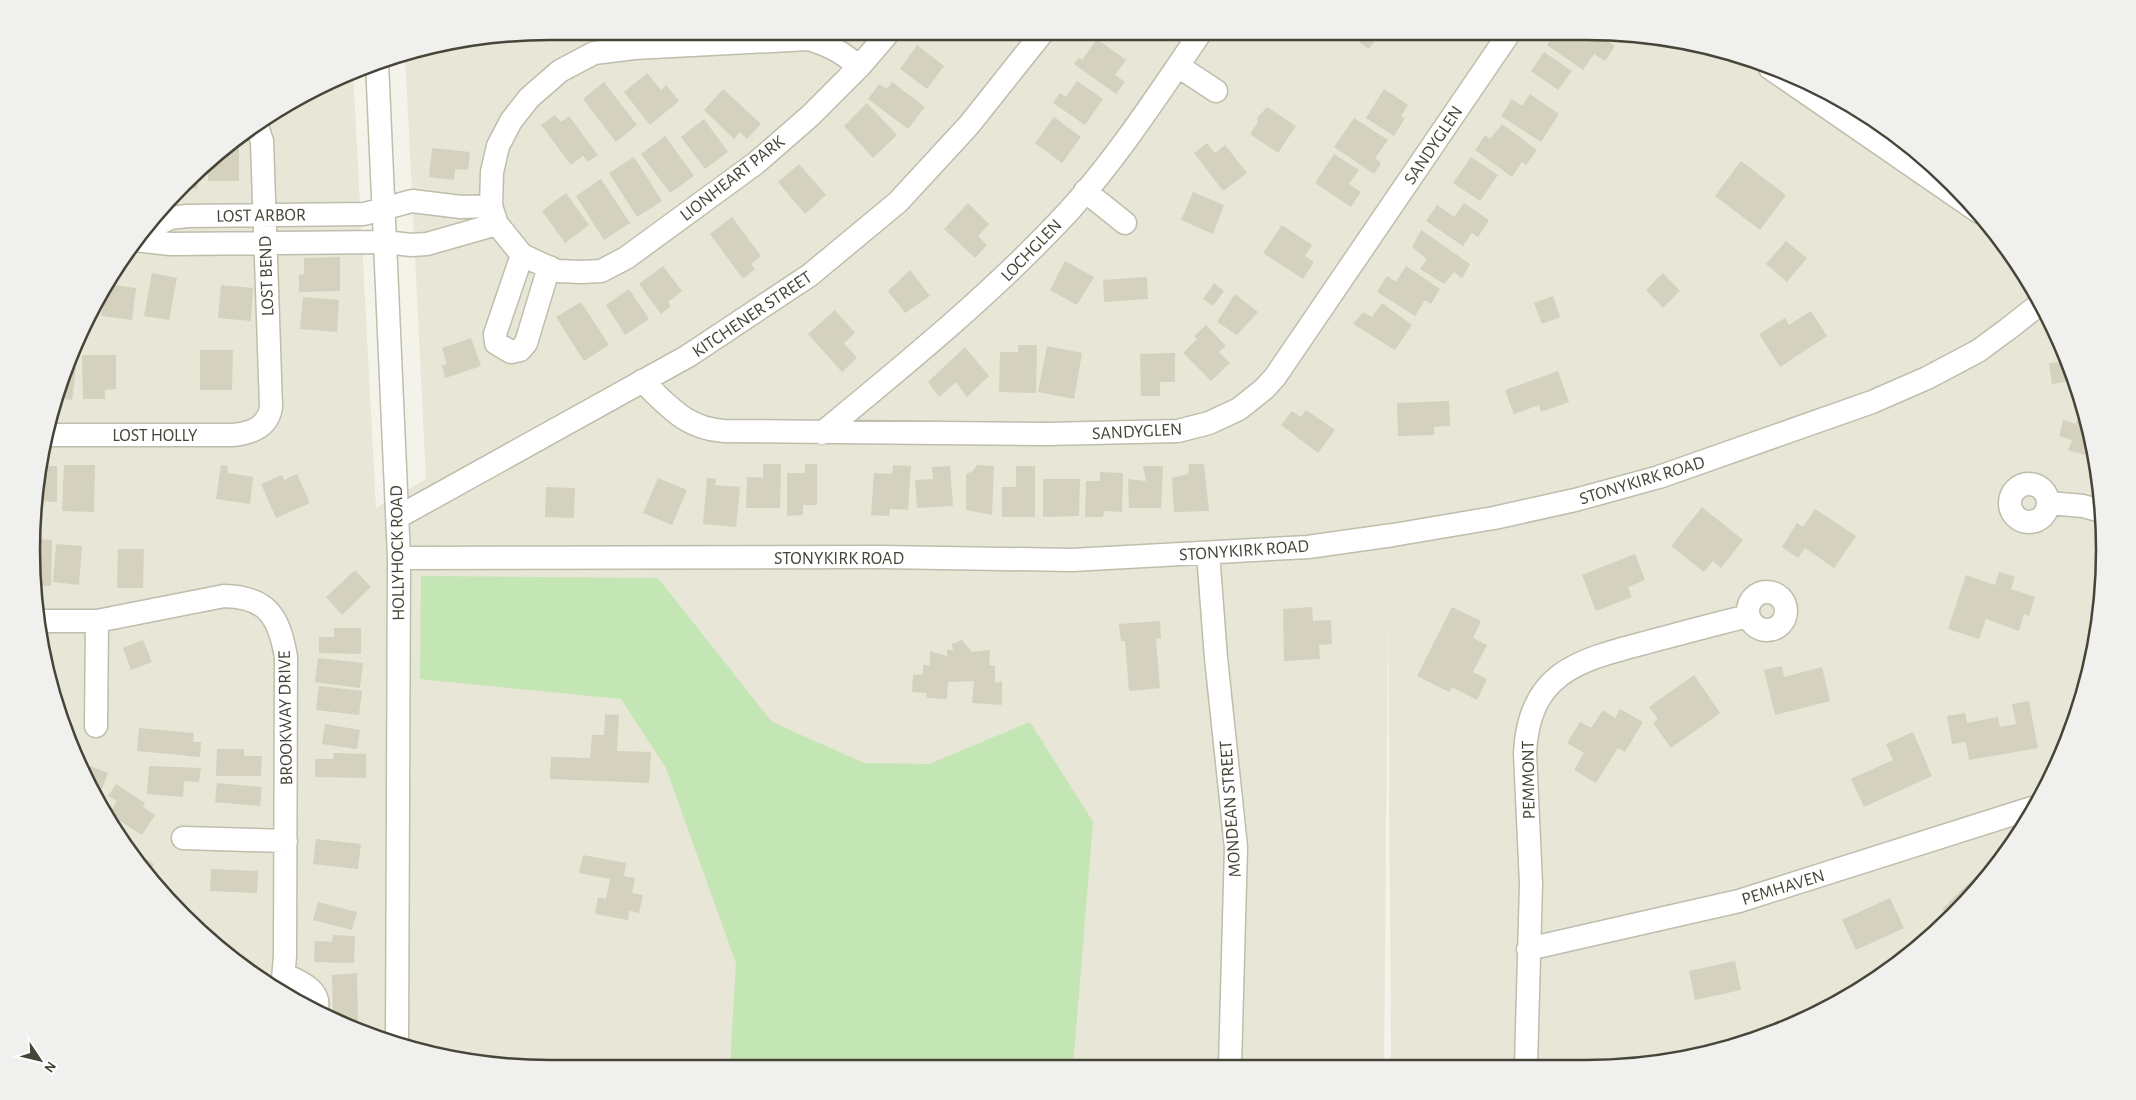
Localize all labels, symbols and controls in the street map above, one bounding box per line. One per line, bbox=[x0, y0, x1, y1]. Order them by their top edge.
street label: SANDYGLEN bbox=[1401, 103, 1467, 188]
street label: LIONHEART PARK bbox=[677, 133, 788, 225]
street label: LOST ARBOR bbox=[216, 206, 306, 226]
street label: LOCHGLEN bbox=[998, 216, 1066, 285]
street label: LOST BEND bbox=[257, 235, 277, 317]
street label: KITCHENER STREET bbox=[689, 268, 816, 361]
street label: SANDYGLEN bbox=[1091, 421, 1183, 443]
street label: LOST HOLLY bbox=[112, 427, 198, 445]
street label: STONYKIRK ROAD bbox=[1577, 453, 1707, 509]
street label: HOLLYHOCK ROAD bbox=[388, 485, 408, 621]
street label: STONYKIRK ROAD bbox=[1179, 537, 1310, 565]
street label: STONYKIRK ROAD bbox=[774, 550, 904, 568]
street label: BROOKWAY DRIVE bbox=[276, 650, 296, 786]
street label: MONDEAN STREET bbox=[1217, 740, 1245, 878]
street label: PEMMONT bbox=[1519, 740, 1539, 820]
street label: PEMHAVEN bbox=[1740, 867, 1827, 909]
north arrow bbox=[15, 1035, 65, 1085]
text: N bbox=[41, 1059, 58, 1075]

